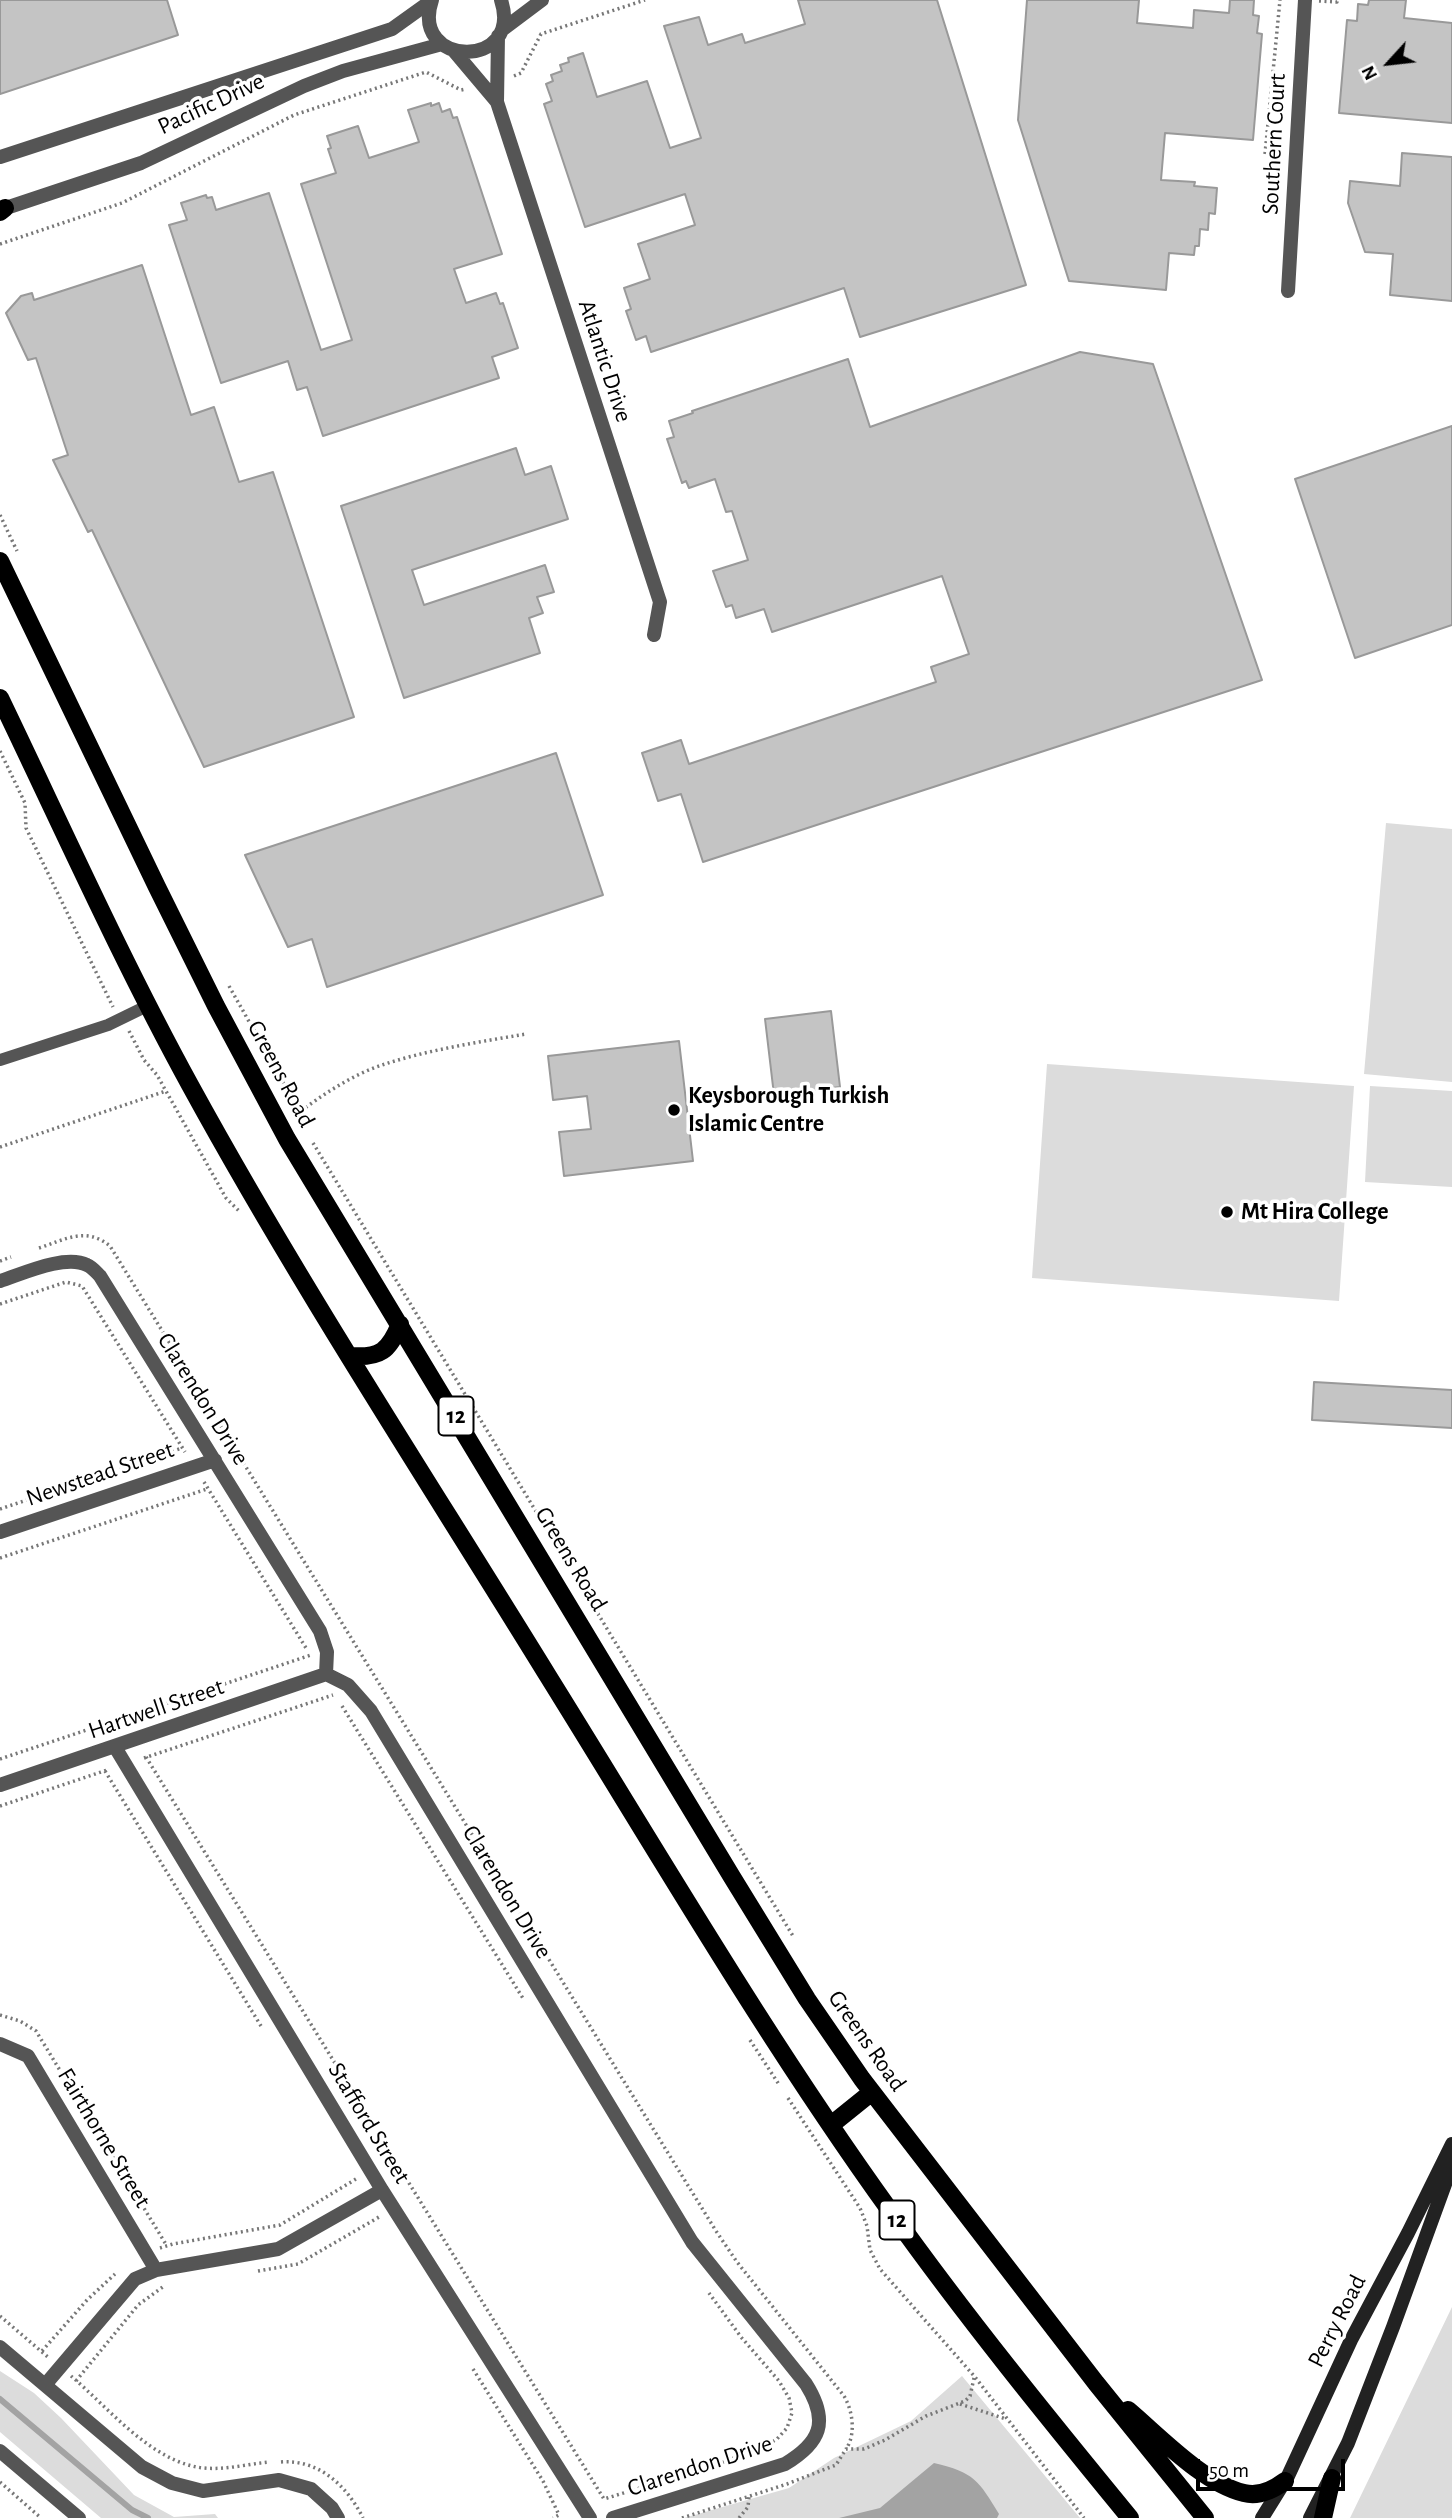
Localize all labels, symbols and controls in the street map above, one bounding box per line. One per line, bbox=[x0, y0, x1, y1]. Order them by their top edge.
north arrow bbox=[1354, 28, 1424, 98]
text: N bbox=[1358, 63, 1381, 83]
street label: Pacific Drive bbox=[153, 67, 269, 141]
street label: Southern Court bbox=[1256, 73, 1292, 215]
street label: Atlantic Drive bbox=[572, 296, 638, 426]
street label: Greens Road bbox=[241, 1016, 321, 1132]
place label: Keysborough Turkish Islamic Centre bbox=[688, 1082, 889, 1138]
marker: Keysborough Turkish Islamic Centre bbox=[666, 1102, 682, 1118]
place label: Mt Hira College bbox=[1241, 1198, 1389, 1226]
marker: Mt Hira College bbox=[1219, 1204, 1235, 1220]
street label: Clarendon Drive bbox=[151, 1327, 255, 1471]
road number: 12 bbox=[438, 1396, 474, 1436]
street label: Newstead Street bbox=[22, 1435, 178, 1513]
street label: Greens Road bbox=[529, 1502, 613, 1616]
street label: Hartwell Street bbox=[84, 1672, 228, 1746]
street label: Clarendon Drive bbox=[456, 1820, 558, 1964]
street label: Greens Road bbox=[822, 1985, 912, 2097]
street label: Stafford Street bbox=[322, 2057, 416, 2189]
street label: Fairthorne Street bbox=[51, 2063, 157, 2213]
road number: 12 bbox=[880, 2200, 914, 2240]
street label: Perry Road bbox=[1301, 2270, 1373, 2372]
street label: Clarendon Drive bbox=[624, 2429, 776, 2503]
scale bar bbox=[1200, 2444, 1349, 2488]
text: 50 m bbox=[1209, 2460, 1249, 2481]

